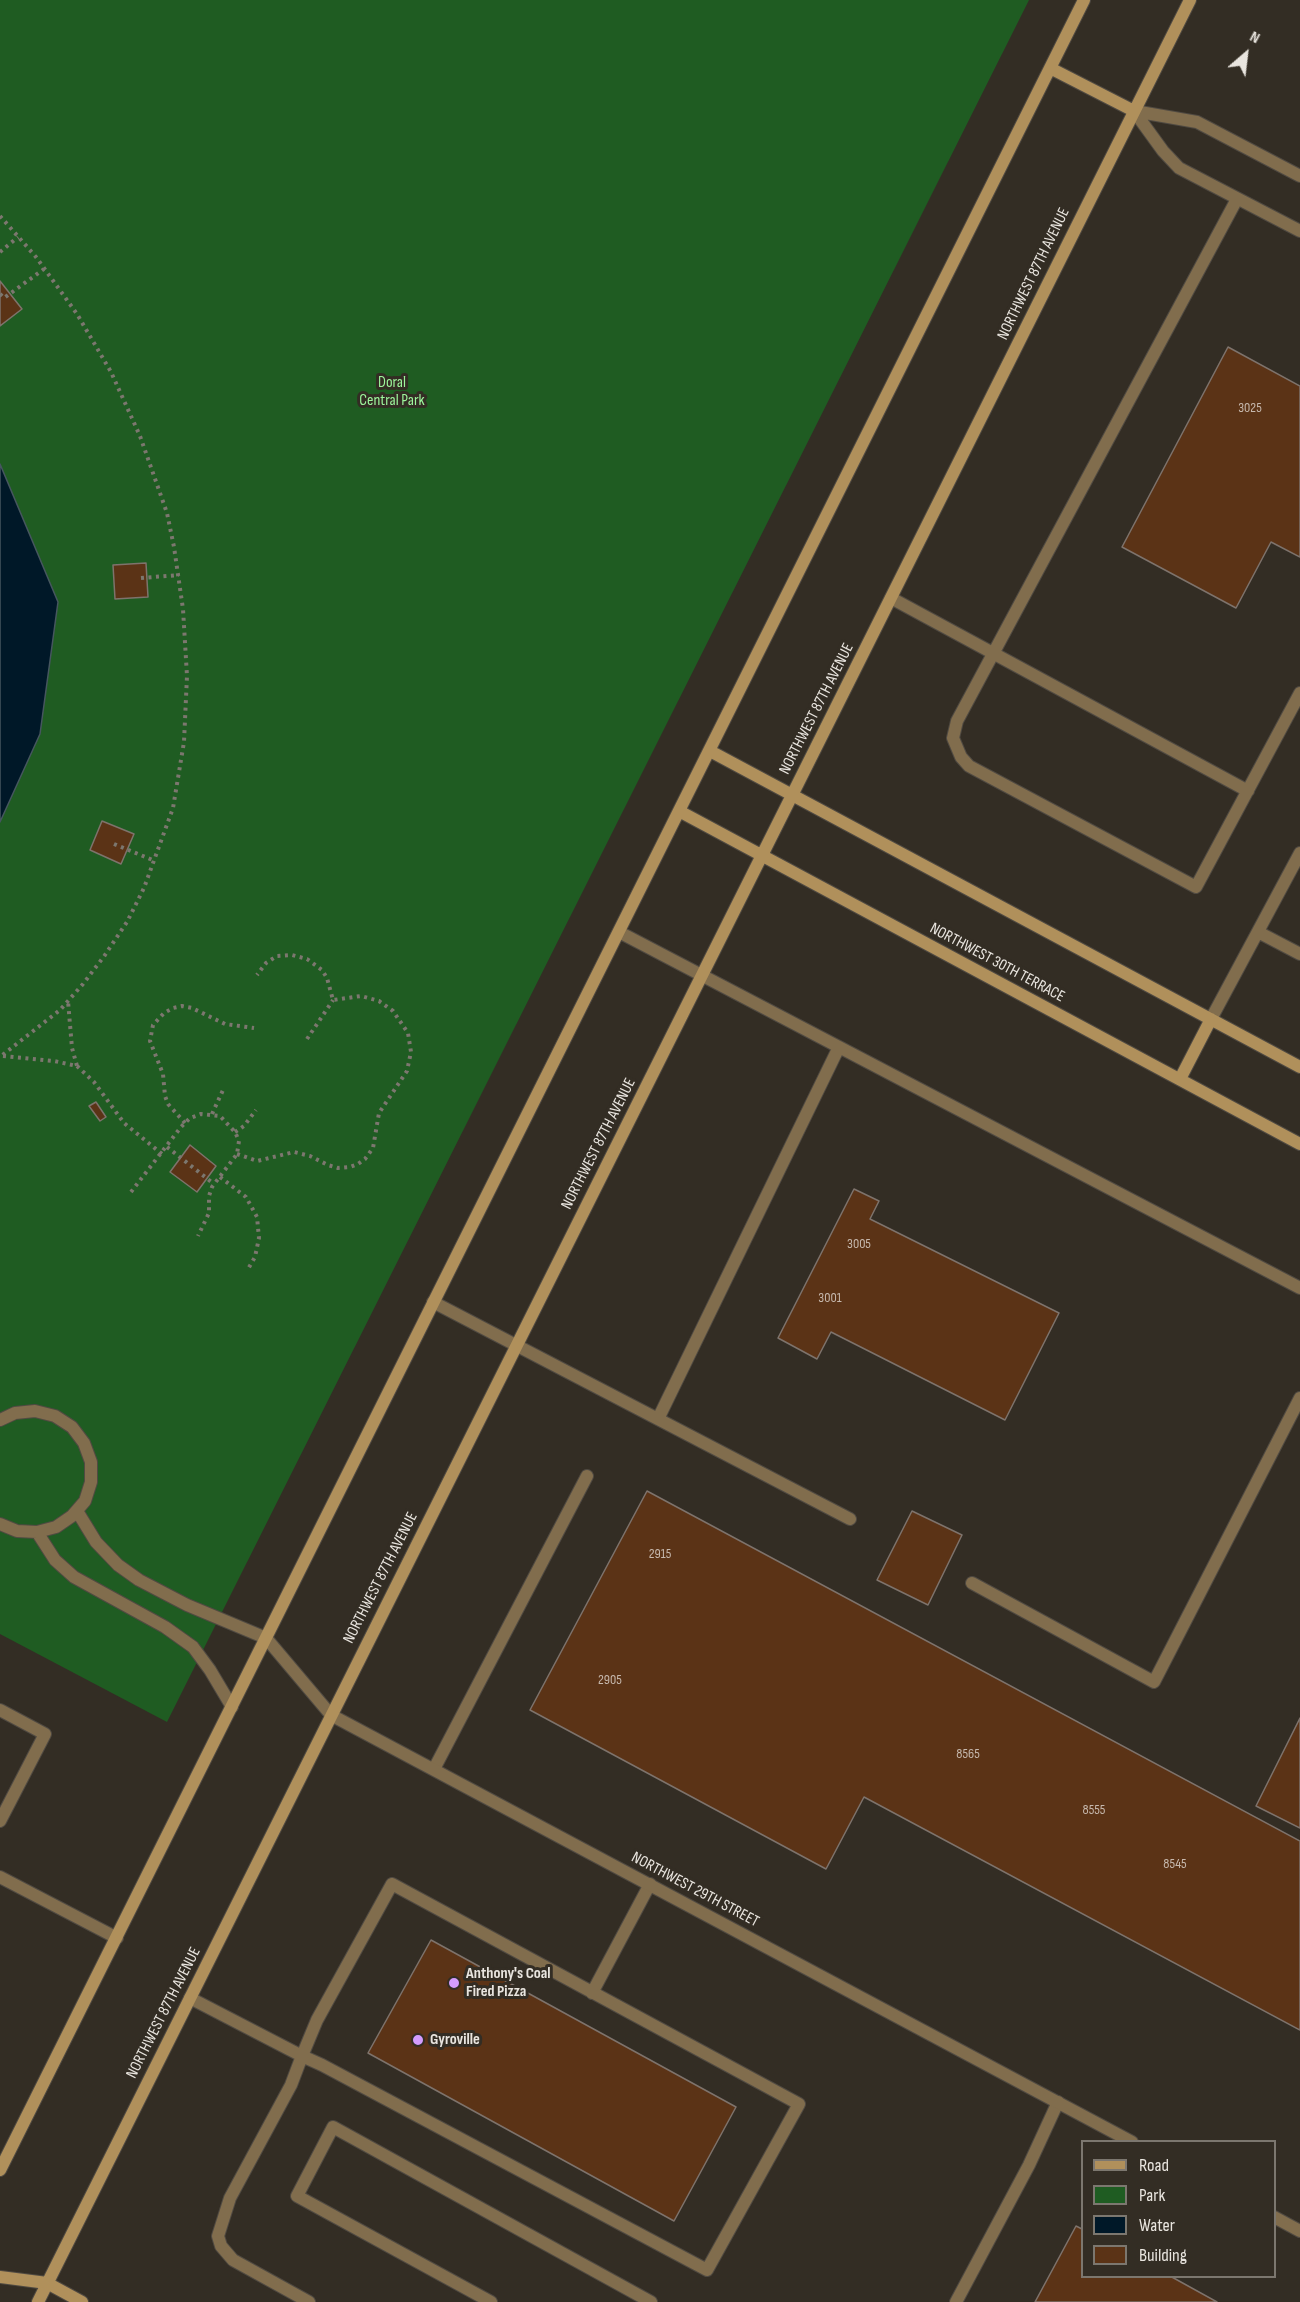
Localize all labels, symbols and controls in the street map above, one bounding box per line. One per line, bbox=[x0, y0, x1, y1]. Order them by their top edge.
north arrow bbox=[1216, 24, 1276, 84]
text: N bbox=[1246, 27, 1263, 48]
street label: NORTHWEST 87TH AVENUE bbox=[994, 205, 1074, 343]
park label: Doral Central Park bbox=[359, 373, 425, 411]
house number: 3025 bbox=[1238, 400, 1262, 416]
street label: NORTHWEST 87TH AVENUE bbox=[776, 640, 858, 778]
street label: NORTHWEST 30TH TERRACE bbox=[926, 919, 1068, 1007]
street label: NORTHWEST 87TH AVENUE bbox=[558, 1075, 640, 1213]
house number: 3005 bbox=[847, 1236, 871, 1252]
house number: 3001 bbox=[818, 1290, 842, 1306]
street label: NORTHWEST 87TH AVENUE bbox=[340, 1509, 422, 1647]
house number: 2915 bbox=[649, 1546, 671, 1562]
house number: 2905 bbox=[598, 1672, 622, 1688]
house number: 8565 bbox=[956, 1746, 980, 1762]
house number: 8555 bbox=[1083, 1802, 1105, 1818]
street label: NORTHWEST 29TH STREET bbox=[628, 1848, 762, 1932]
house number: 8545 bbox=[1163, 1856, 1187, 1872]
street label: NORTHWEST 87TH AVENUE bbox=[123, 1944, 205, 2082]
place label: Anthony's Coal Fired Pizza bbox=[466, 1964, 550, 2002]
marker: Anthony's Coal Fired Pizza bbox=[447, 1976, 461, 1990]
place label: Gyroville bbox=[430, 2030, 480, 2050]
marker: Gyroville bbox=[411, 2033, 425, 2047]
legend bbox=[1081, 2140, 1276, 2278]
text: Road bbox=[1139, 2155, 1169, 2176]
text: Park bbox=[1139, 2185, 1165, 2206]
text: Water bbox=[1139, 2215, 1175, 2236]
text: Building bbox=[1139, 2245, 1187, 2266]

